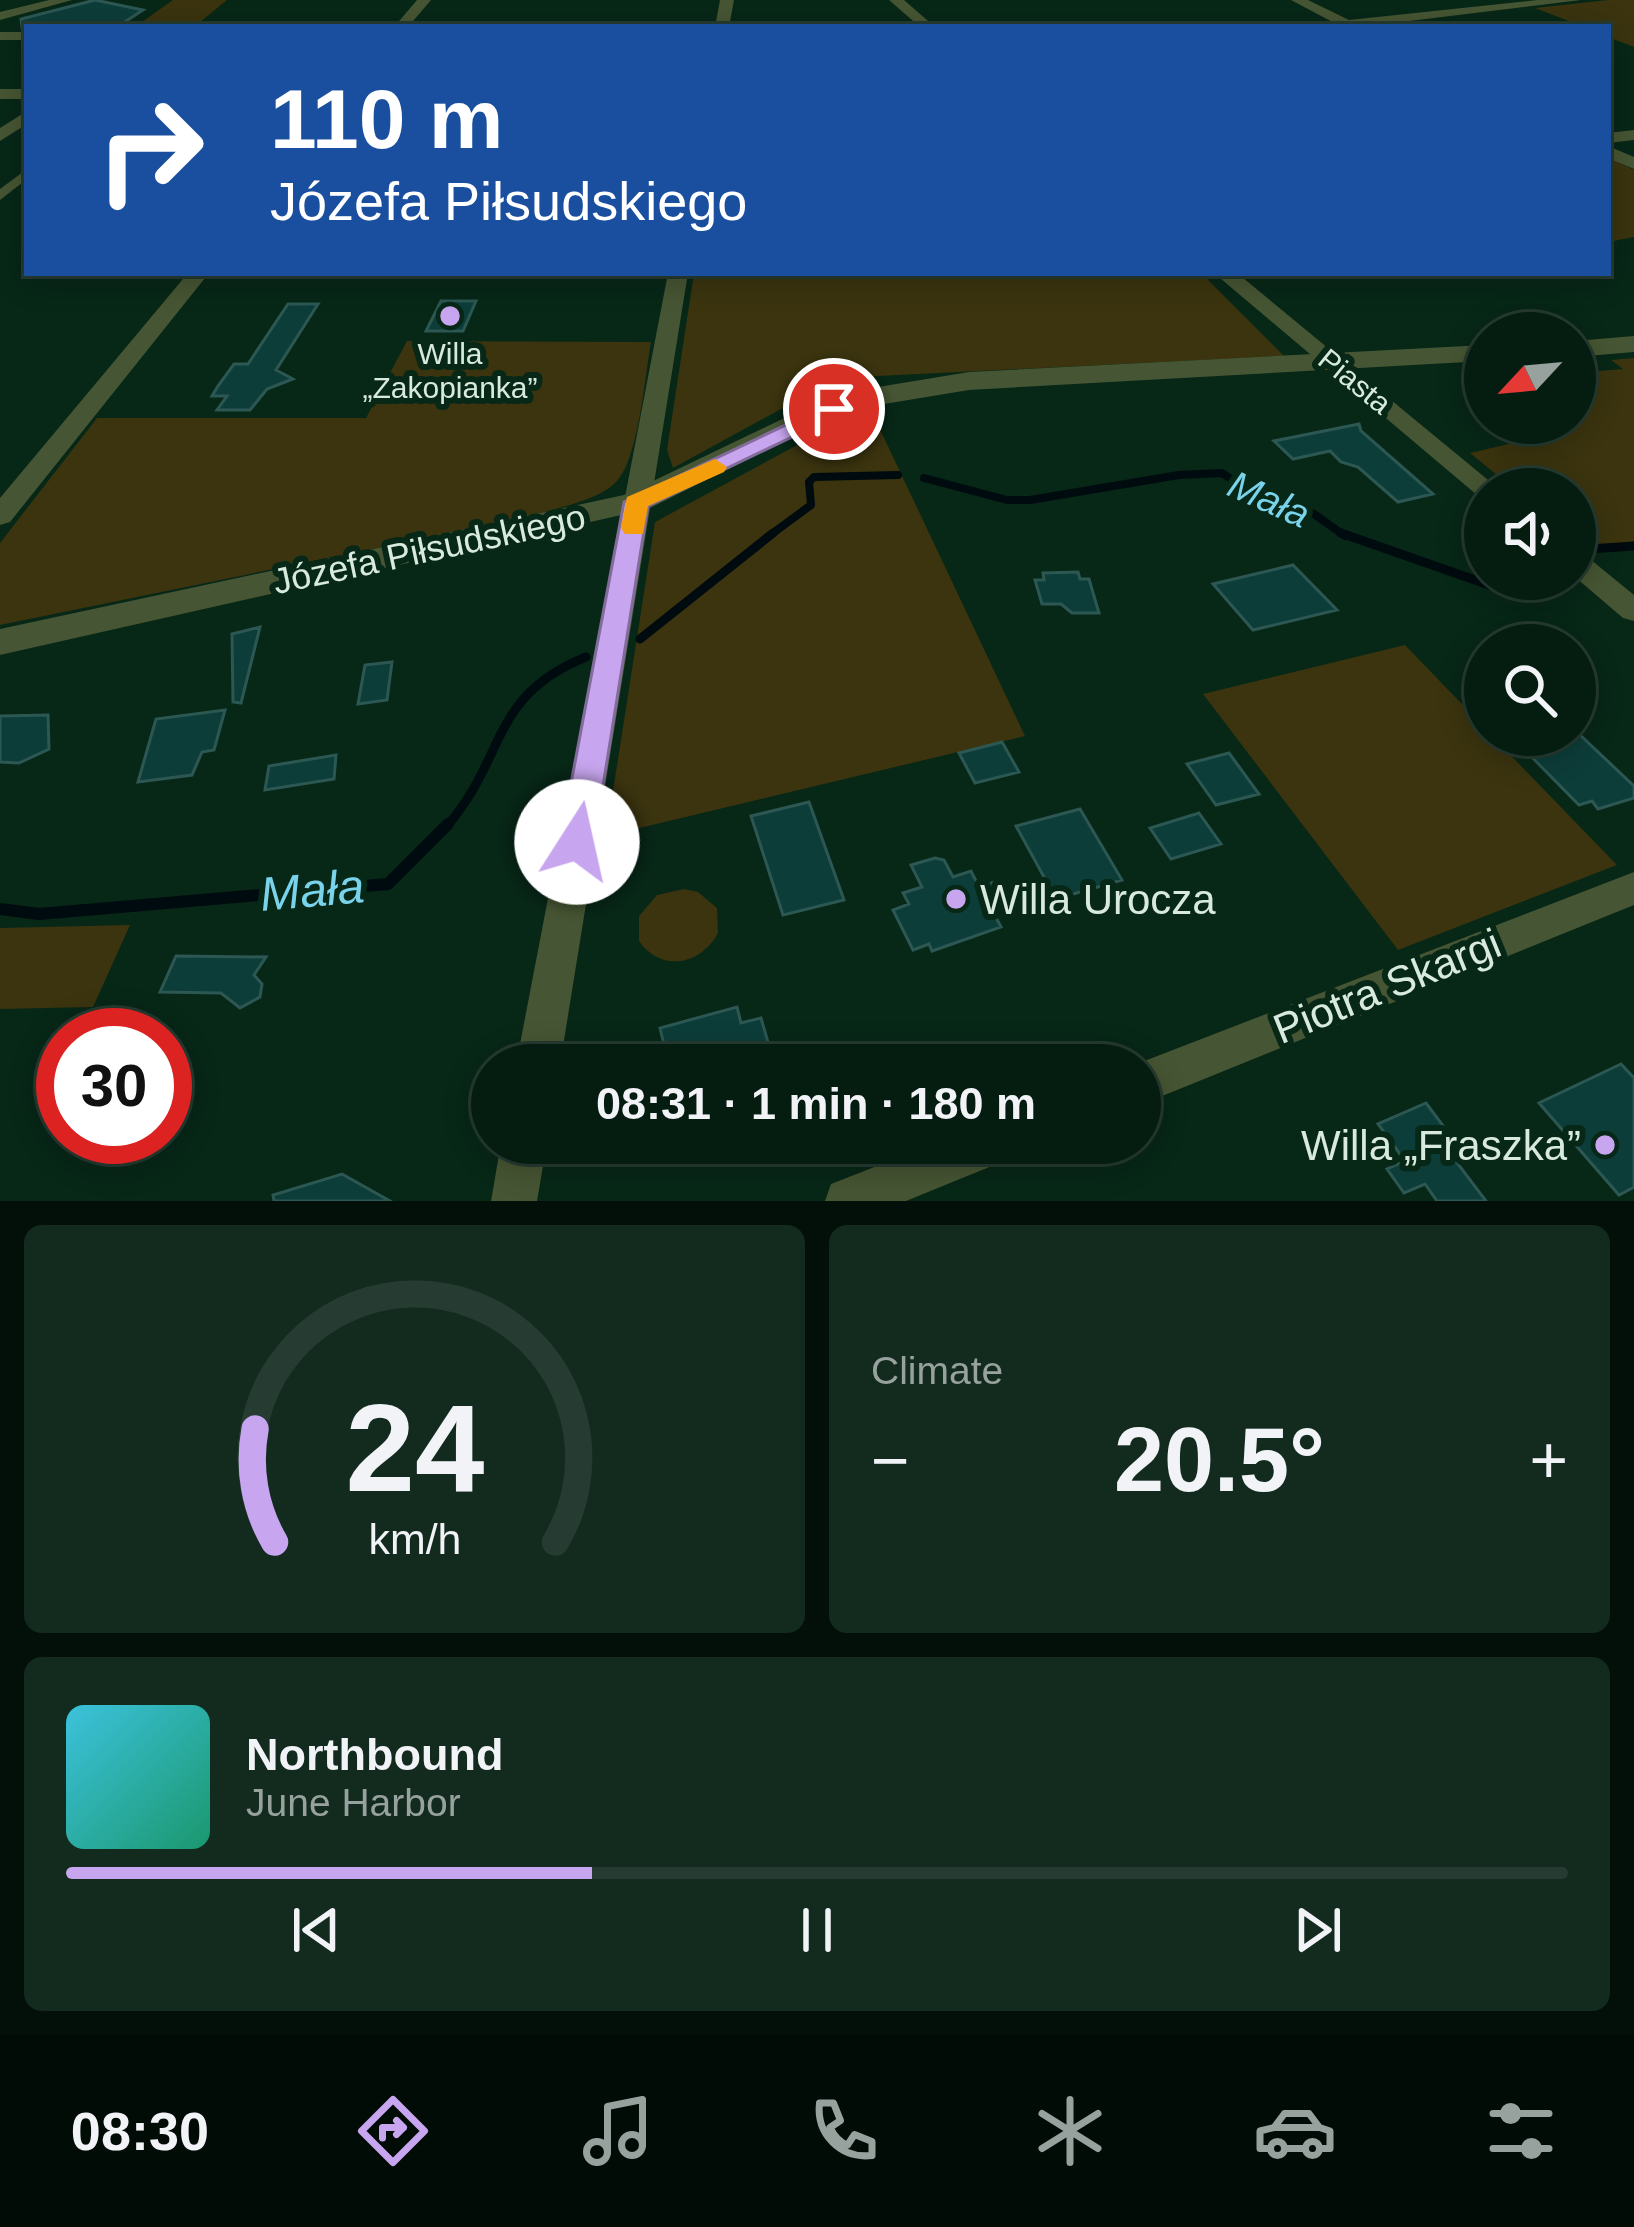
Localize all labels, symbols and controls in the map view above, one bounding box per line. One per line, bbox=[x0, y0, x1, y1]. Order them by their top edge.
icon: right bbox=[72, 72, 228, 228]
text: 110 m bbox=[270, 72, 504, 166]
text: Józefa Piłsudskiego bbox=[270, 171, 747, 231]
marker: Willa „Zakopianka” bbox=[437, 303, 463, 329]
north arrow bbox=[1464, 312, 1596, 444]
map controls bbox=[1464, 312, 1596, 756]
place label: Willa „Zakopianka” bbox=[362, 337, 538, 404]
street label: Piasta bbox=[1312, 342, 1398, 420]
pin bbox=[783, 358, 885, 460]
icon: arrive bbox=[801, 376, 867, 442]
water label: Mała bbox=[1222, 462, 1316, 536]
button: sound bbox=[1464, 468, 1596, 600]
street label: Józefa Piłsudskiego bbox=[269, 496, 589, 602]
button: search bbox=[1464, 624, 1596, 756]
position arrow bbox=[514, 779, 640, 905]
water label: Mała bbox=[258, 859, 366, 921]
place label: Willa Urocza bbox=[980, 876, 1216, 923]
marker: Willa Urocza bbox=[943, 886, 969, 912]
street label: Piotra Skargi bbox=[1267, 919, 1507, 1053]
speed limit sign: 30 bbox=[36, 1008, 192, 1164]
text: 08:31 · 1 min · 180 m bbox=[596, 1078, 1036, 1129]
place label: Willa „Fraszka” bbox=[1301, 1122, 1581, 1169]
marker: Willa „Fraszka” bbox=[1592, 1132, 1618, 1158]
text: Climate bbox=[871, 1349, 1003, 1392]
text: 24 bbox=[345, 1378, 484, 1517]
text: 20.5° bbox=[1114, 1410, 1325, 1510]
text: − bbox=[871, 1423, 910, 1497]
text: + bbox=[1529, 1423, 1568, 1497]
text: km/h bbox=[368, 1515, 461, 1563]
text: Northbound bbox=[246, 1729, 503, 1780]
text: June Harbor bbox=[246, 1781, 461, 1824]
icon: previous bbox=[283, 1897, 349, 1963]
icon: pause bbox=[784, 1897, 850, 1963]
icon: next bbox=[1285, 1897, 1351, 1963]
icon: directions bbox=[351, 2089, 435, 2173]
icon: music bbox=[576, 2089, 660, 2173]
icon: phone bbox=[802, 2089, 886, 2173]
icon: climate bbox=[1028, 2089, 1112, 2173]
icon: car bbox=[1253, 2089, 1337, 2173]
icon: filters bbox=[1479, 2089, 1563, 2173]
text: 08:30 bbox=[71, 2101, 209, 2161]

